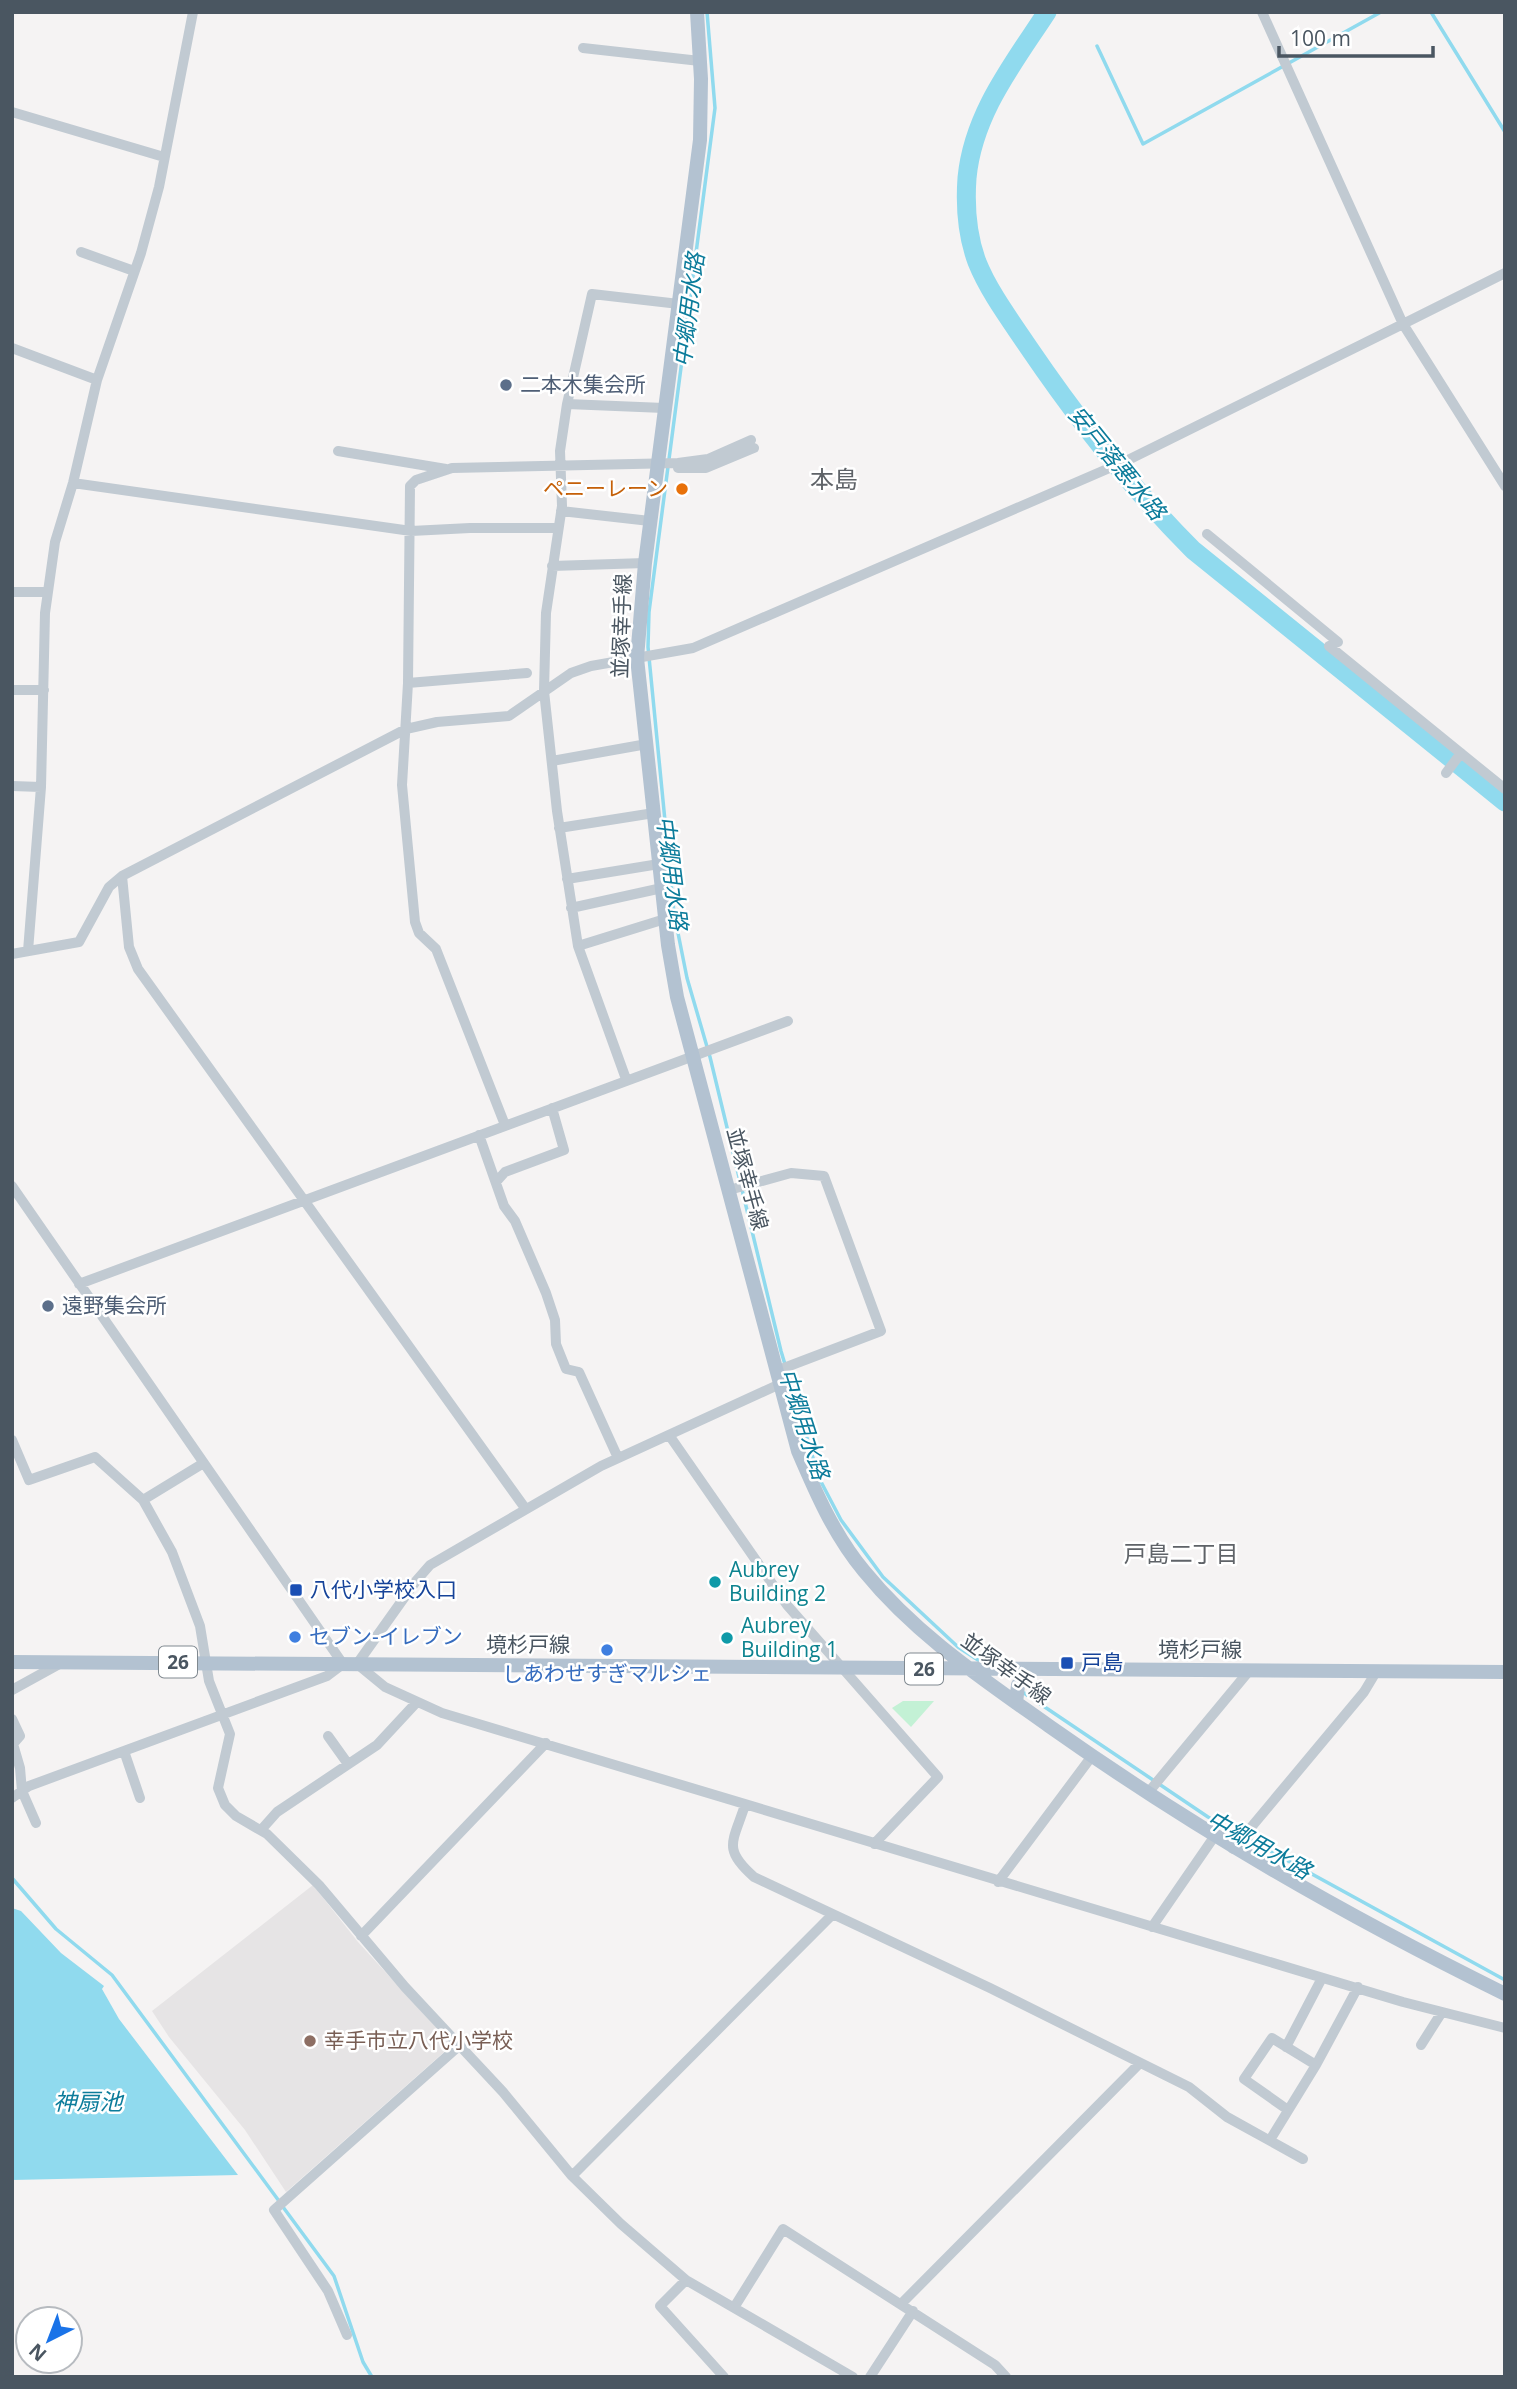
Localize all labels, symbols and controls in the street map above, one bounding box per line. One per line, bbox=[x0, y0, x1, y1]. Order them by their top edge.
scale bar bbox=[1279, 14, 1433, 58]
text: 100 m bbox=[1290, 24, 1351, 52]
water label: 中郷用水路 bbox=[665, 249, 711, 369]
place label: 二本木集会所 bbox=[520, 370, 646, 398]
marker: 二本木集会所 bbox=[498, 377, 514, 393]
water label: 安戸落悪水路 bbox=[1062, 399, 1175, 528]
district label: 本島 bbox=[810, 462, 858, 495]
place label: ペニーレーン bbox=[543, 474, 668, 502]
marker: ペニーレーン bbox=[674, 481, 690, 497]
street label: 並塚幸手線 bbox=[605, 573, 637, 679]
water label: 中郷用水路 bbox=[650, 814, 696, 934]
street label: 並塚幸手線 bbox=[721, 1124, 775, 1233]
place label: 遠野集会所 bbox=[62, 1291, 167, 1319]
marker: 遠野集会所 bbox=[40, 1298, 56, 1314]
water label: 中郷用水路 bbox=[772, 1364, 839, 1485]
district label: 戸島二丁目 bbox=[1124, 1537, 1239, 1569]
place label: Aubrey Building 2 bbox=[729, 1555, 826, 1607]
marker: Aubrey Building 2 bbox=[707, 1574, 723, 1590]
place label: 八代小学校入口 bbox=[310, 1575, 457, 1603]
marker: 八代小学校入口 bbox=[288, 1582, 304, 1598]
place label: Aubrey Building 1 bbox=[741, 1611, 838, 1663]
place label: セブン-イレブン bbox=[309, 1622, 463, 1650]
street label: 並塚幸手線 bbox=[956, 1626, 1057, 1710]
marker: セブン-イレブン bbox=[287, 1629, 303, 1645]
street label: 境杉戸線 bbox=[486, 1630, 570, 1658]
marker: Aubrey Building 1 bbox=[719, 1630, 735, 1646]
street label: 境杉戸線 bbox=[1158, 1635, 1242, 1663]
marker: しあわせすぎマルシェ bbox=[599, 1642, 615, 1658]
road number: 26 bbox=[159, 1646, 197, 1678]
place label: 戸島 bbox=[1081, 1648, 1123, 1676]
road number: 26 bbox=[905, 1653, 943, 1684]
marker: 戸島 bbox=[1059, 1655, 1075, 1671]
place label: しあわせすぎマルシェ bbox=[502, 1659, 712, 1687]
water label: 中郷用水路 bbox=[1201, 1802, 1319, 1887]
place label: 幸手市立八代小学校 bbox=[324, 2026, 513, 2054]
marker: 幸手市立八代小学校 bbox=[302, 2033, 318, 2049]
water label: 神扇池 bbox=[54, 2085, 125, 2117]
north arrow bbox=[14, 2305, 84, 2375]
text: N bbox=[23, 2338, 52, 2367]

